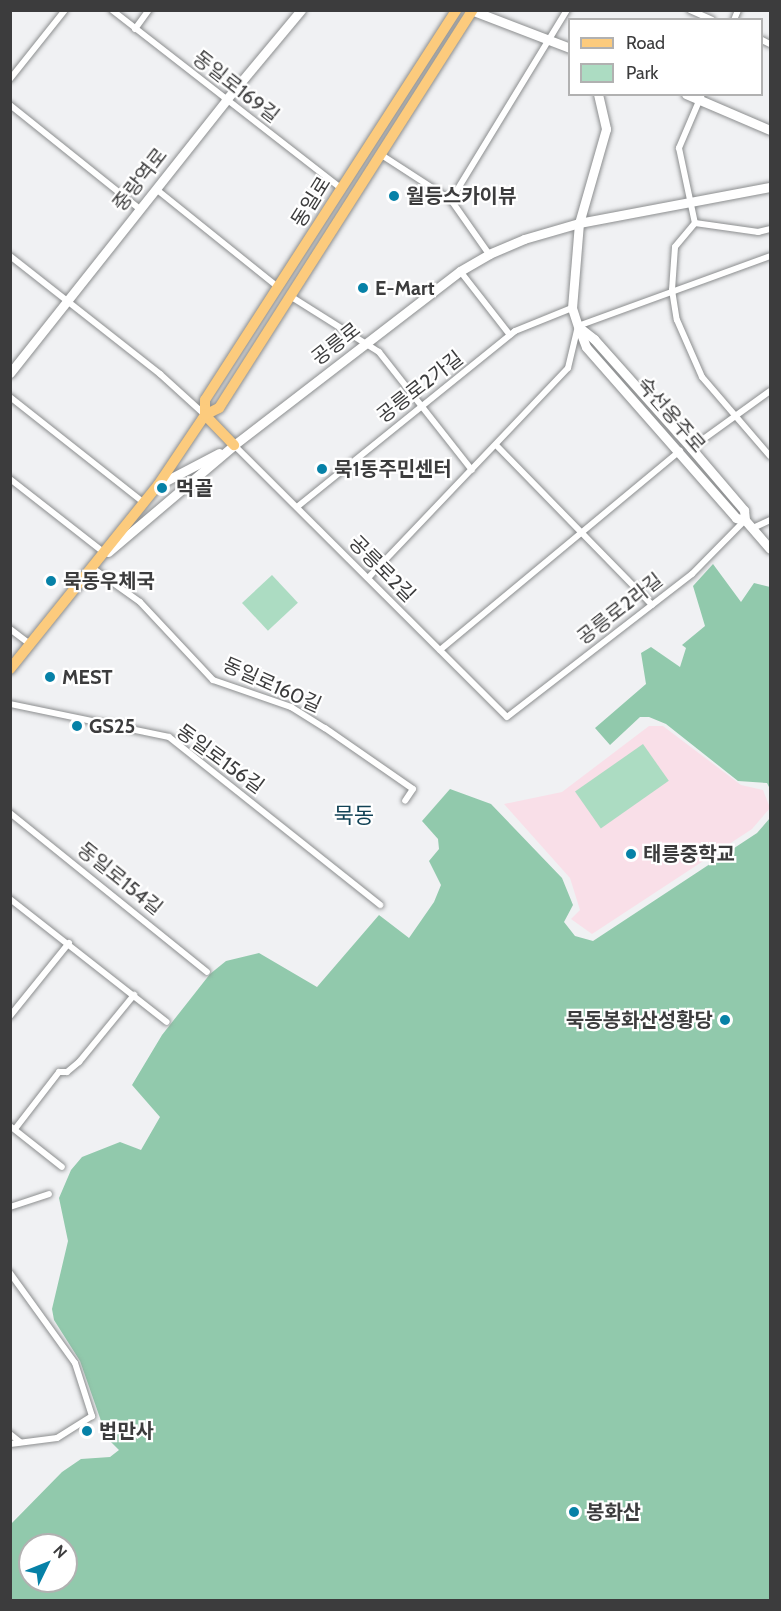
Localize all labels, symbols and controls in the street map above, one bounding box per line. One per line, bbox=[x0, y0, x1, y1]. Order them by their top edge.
legend bbox=[568, 18, 763, 96]
text: Road bbox=[626, 32, 665, 54]
street label: 동일로169길 bbox=[188, 46, 284, 128]
text: Park bbox=[626, 62, 658, 84]
street label: 중랑역로 bbox=[108, 144, 172, 216]
street label: 동일로 bbox=[286, 172, 336, 232]
place label: 월등스카이뷰 bbox=[406, 184, 516, 208]
marker: 월등스카이뷰 bbox=[387, 189, 401, 203]
place label: E-Mart bbox=[375, 276, 435, 300]
marker: E-Mart bbox=[356, 281, 370, 295]
street label: 공릉로 bbox=[307, 318, 365, 370]
street label: 공릉로2가길 bbox=[372, 346, 468, 428]
street label: 숙선옹주로 bbox=[632, 372, 710, 458]
place label: 묵1동주민센터 bbox=[334, 457, 452, 481]
marker: 묵1동주민센터 bbox=[315, 462, 329, 476]
place label: 먹골 bbox=[176, 476, 213, 500]
marker: 먹골 bbox=[153, 479, 171, 497]
street label: 공릉로2길 bbox=[344, 531, 420, 607]
street label: 공릉로2라길 bbox=[572, 568, 668, 650]
place label: 묵동우체국 bbox=[63, 569, 155, 593]
marker: 묵동우체국 bbox=[44, 574, 58, 588]
street label: 동일로160길 bbox=[219, 653, 325, 717]
place label: MEST bbox=[62, 665, 113, 689]
marker: MEST bbox=[43, 670, 57, 684]
place label: GS25 bbox=[89, 714, 135, 738]
marker: GS25 bbox=[70, 719, 84, 733]
street label: 동일로156길 bbox=[172, 719, 268, 799]
district label: 묵동 bbox=[334, 803, 374, 829]
street label: 동일로154길 bbox=[73, 837, 167, 921]
place label: 태릉중학교 bbox=[643, 842, 735, 866]
marker: 태릉중학교 bbox=[624, 847, 638, 861]
place label: 묵동봉화산성황당 bbox=[566, 1008, 713, 1032]
marker: 묵동봉화산성황당 bbox=[718, 1013, 732, 1027]
place label: 법만사 bbox=[99, 1419, 154, 1443]
marker: 법만사 bbox=[80, 1424, 94, 1438]
place label: 봉화산 bbox=[586, 1500, 641, 1524]
marker: 봉화산 bbox=[567, 1505, 581, 1519]
north arrow bbox=[18, 1533, 78, 1593]
text: N bbox=[49, 1541, 71, 1562]

